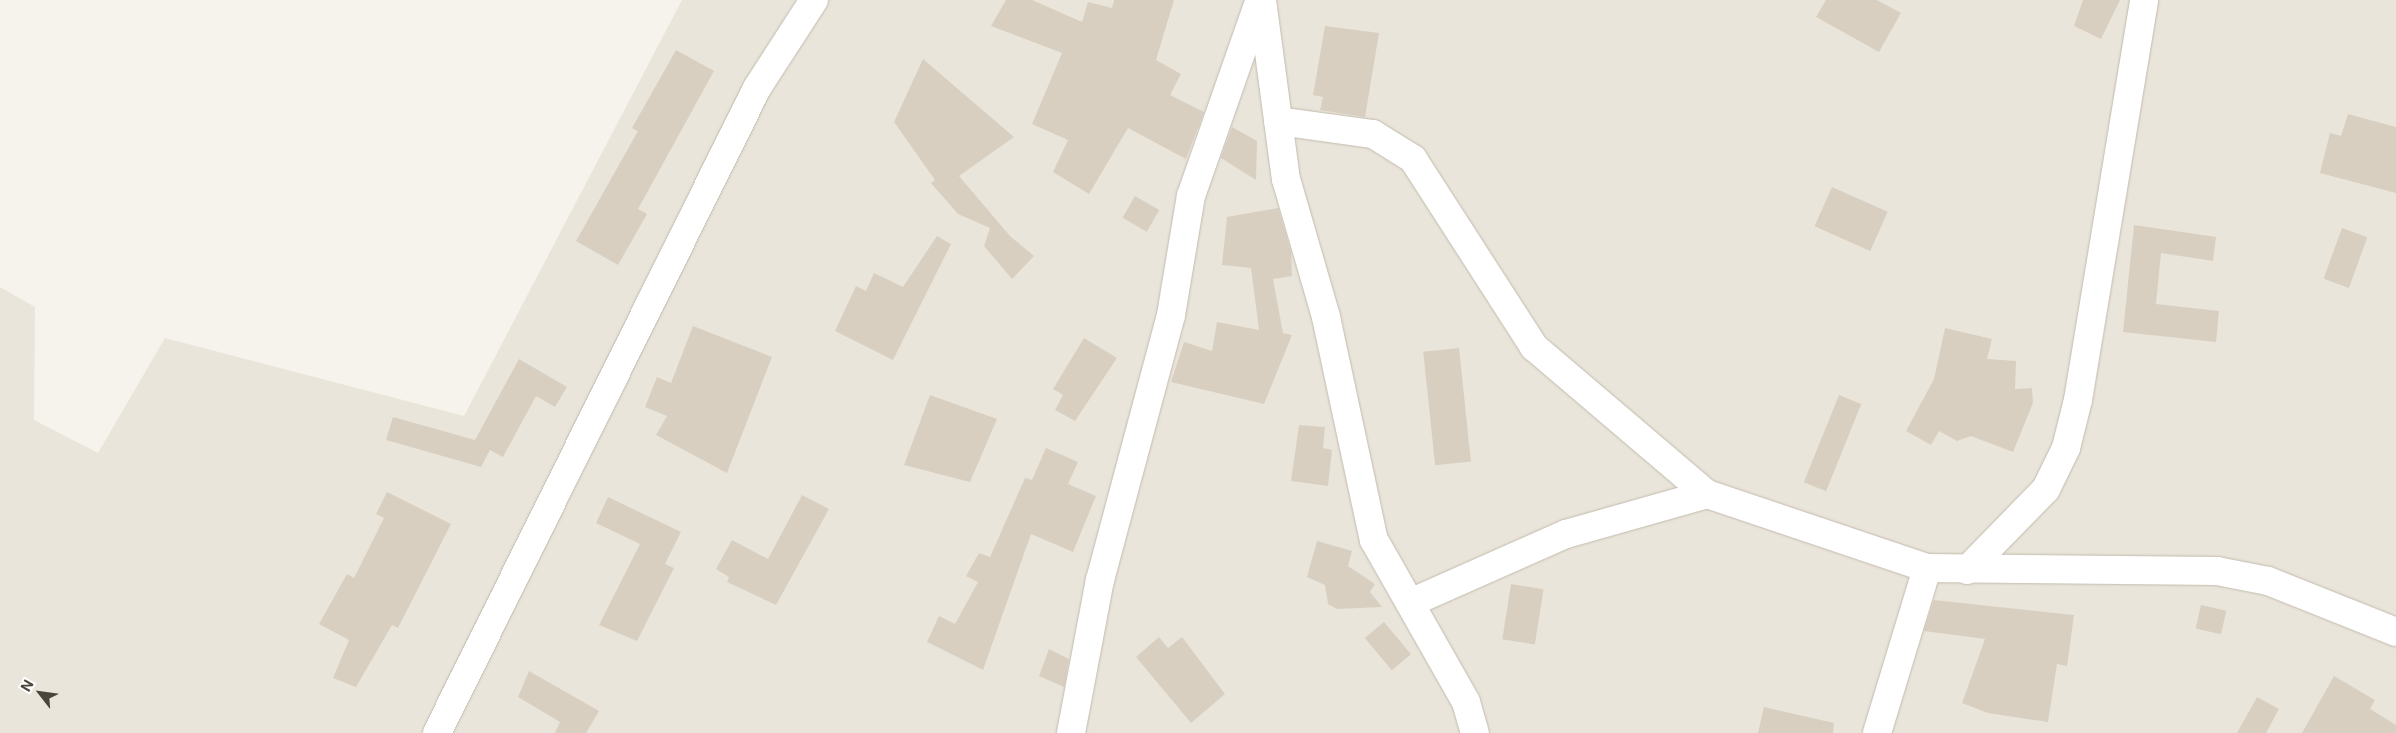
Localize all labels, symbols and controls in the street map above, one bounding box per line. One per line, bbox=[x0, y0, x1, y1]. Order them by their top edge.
north arrow bbox=[15, 668, 65, 718]
text: N bbox=[17, 676, 37, 694]

